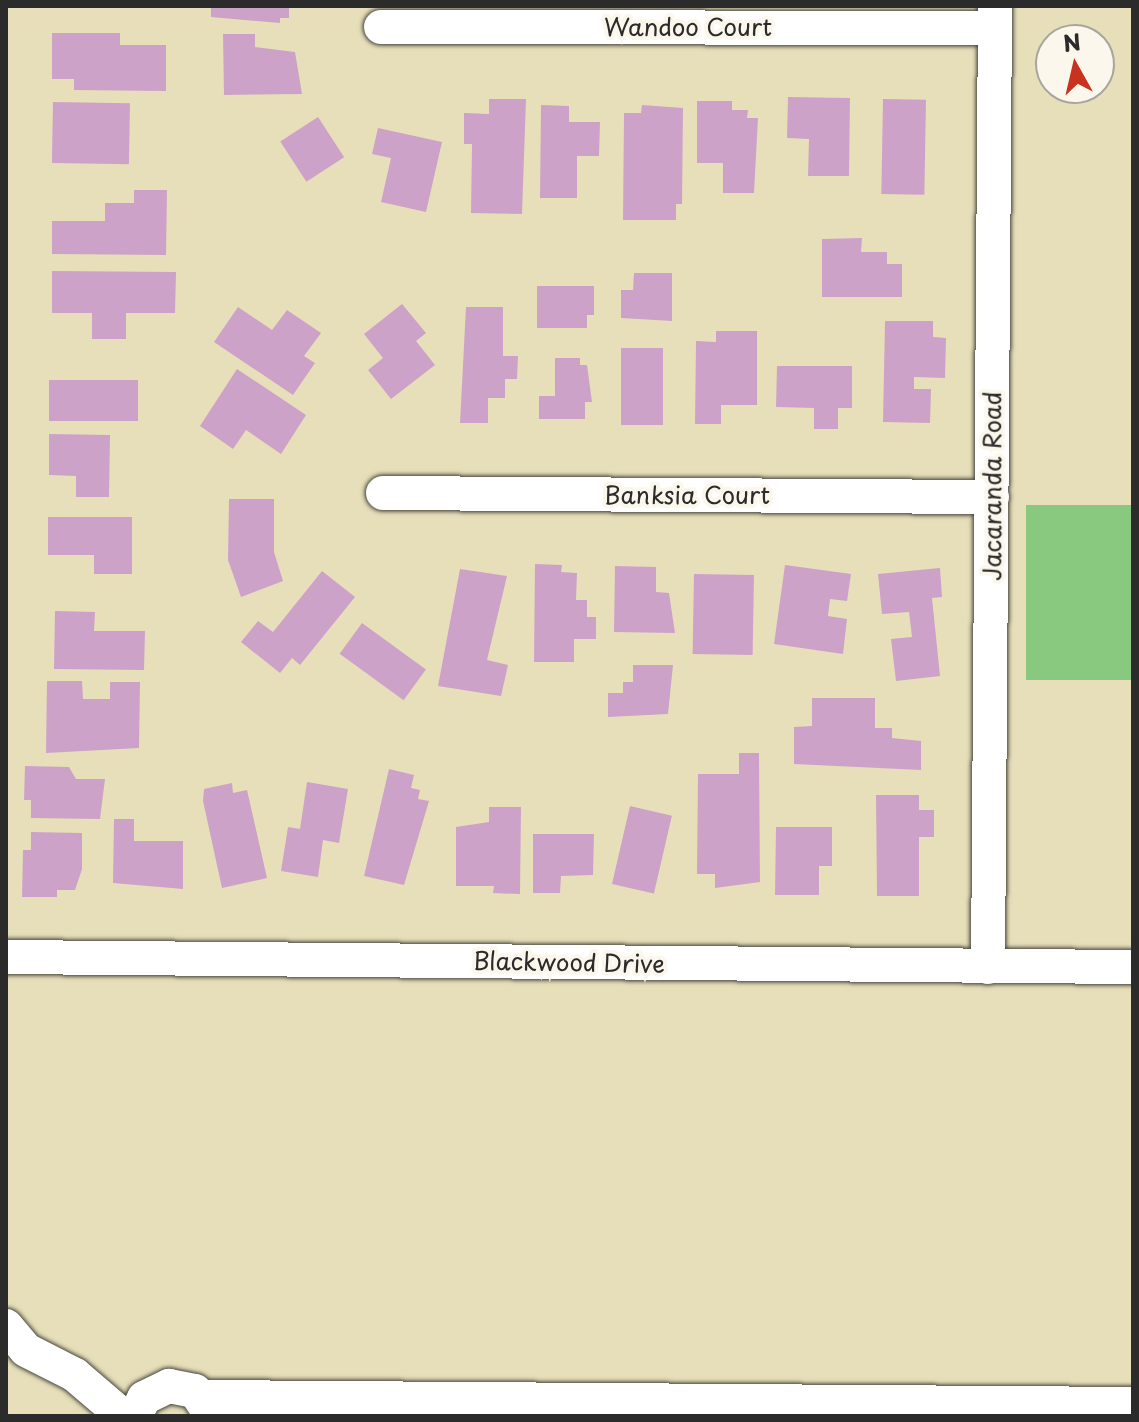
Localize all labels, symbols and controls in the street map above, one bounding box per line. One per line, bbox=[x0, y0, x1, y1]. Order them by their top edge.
street label: Wandoo Court bbox=[604, 13, 772, 41]
north arrow bbox=[1035, 24, 1115, 104]
text: N bbox=[1061, 24, 1083, 59]
street label: Jacaranda Road bbox=[978, 392, 1006, 580]
street label: Banksia Court bbox=[604, 481, 770, 509]
street label: Blackwood Drive bbox=[472, 946, 666, 978]

